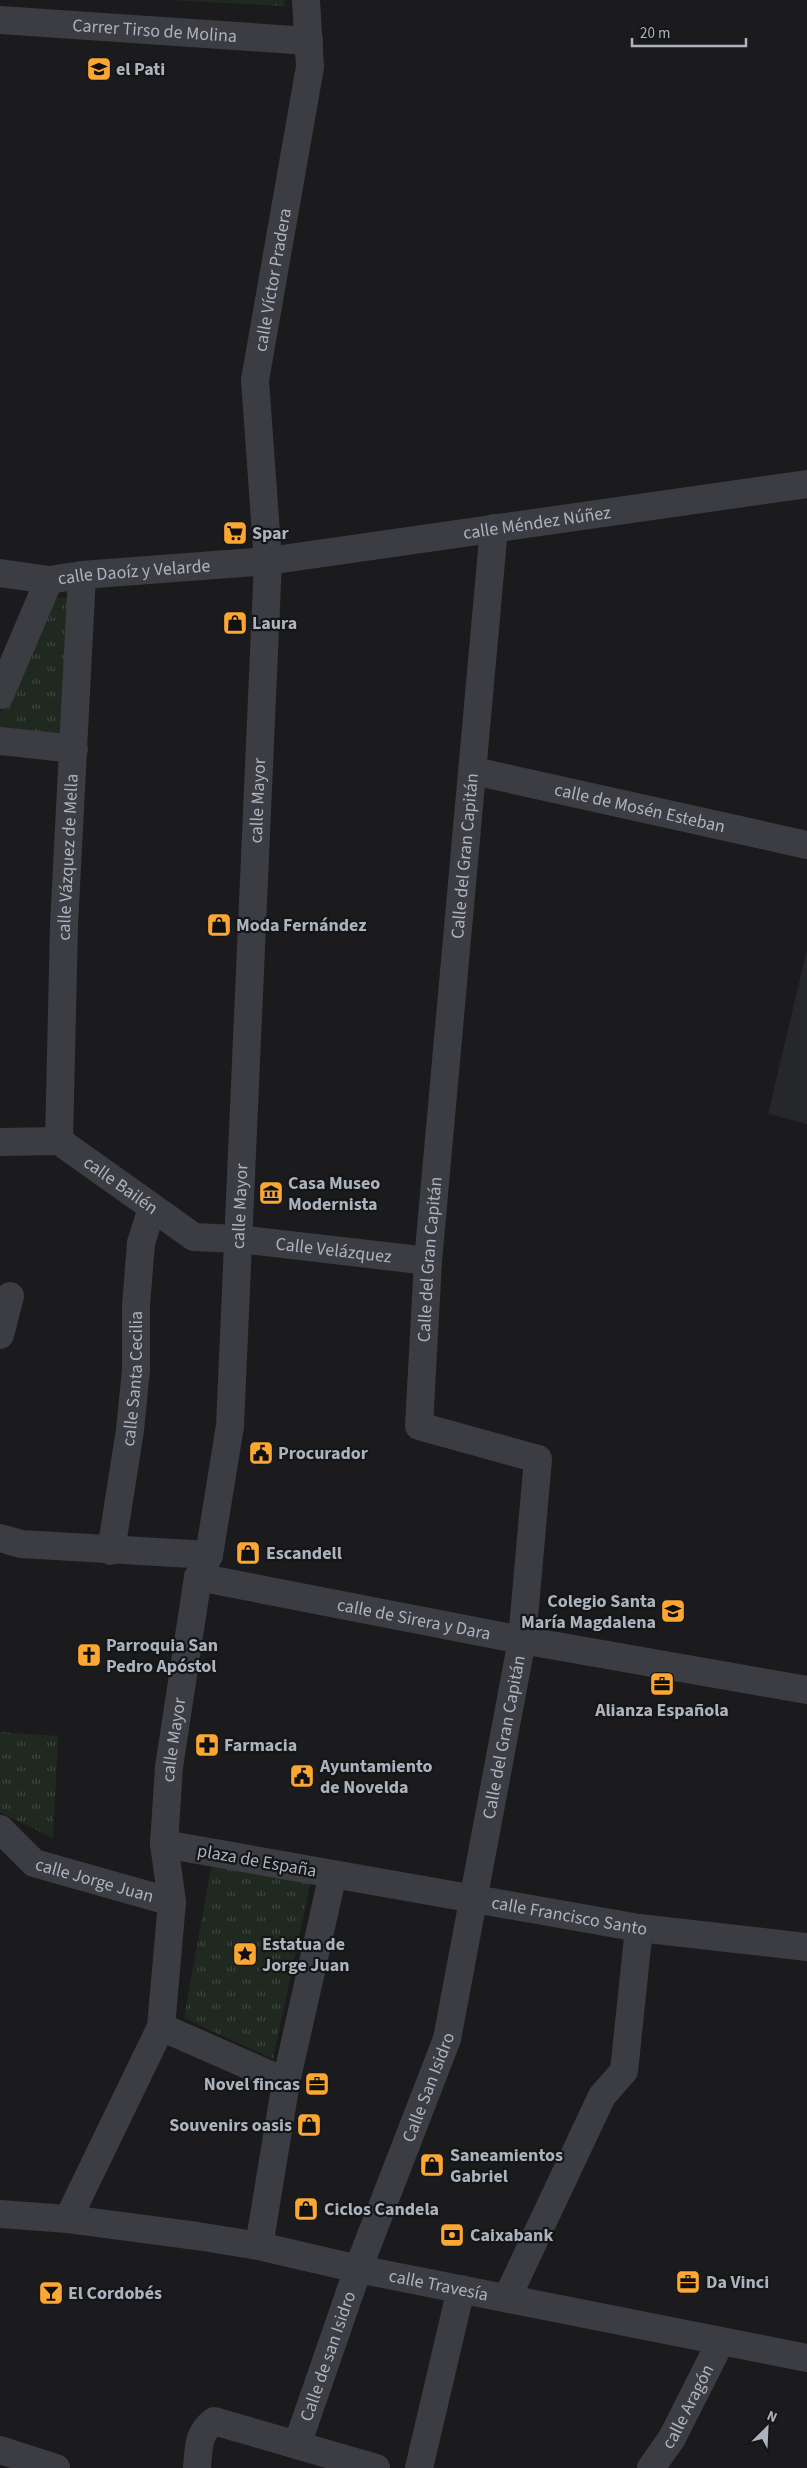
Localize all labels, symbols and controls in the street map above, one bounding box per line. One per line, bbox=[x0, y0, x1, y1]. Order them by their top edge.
street label: Carrer Tirso de Molina bbox=[71, 12, 238, 49]
scale bar bbox=[632, 15, 746, 47]
text: 20 m bbox=[640, 23, 670, 44]
school or university icon: el Pati bbox=[86, 56, 112, 82]
place label: el Pati bbox=[116, 57, 165, 82]
street label: calle Víctor Pradera bbox=[248, 206, 297, 354]
street label: calle Méndez Núñez bbox=[461, 500, 613, 545]
supermarket icon: Spar bbox=[222, 520, 248, 546]
place label: Spar bbox=[252, 521, 290, 546]
street label: calle Daoíz y Velarde bbox=[56, 553, 211, 591]
shop icon: Laura bbox=[222, 610, 248, 636]
place label: Laura bbox=[252, 611, 297, 636]
street label: calle Mayor bbox=[243, 757, 272, 844]
street label: Calle del Gran Capitán bbox=[445, 772, 484, 940]
street label: calle Vázquez de Mella bbox=[51, 773, 84, 941]
street label: calle de Mosén Esteban bbox=[552, 777, 728, 839]
shop icon: Moda Fernández bbox=[206, 912, 232, 938]
place label: Moda Fernández bbox=[236, 913, 367, 938]
street label: calle Bailén bbox=[79, 1150, 163, 1220]
street label: calle Mayor bbox=[225, 1162, 254, 1249]
place label: Casa Museo Modernista bbox=[288, 1171, 380, 1217]
street label: Calle del Gran Capitán bbox=[411, 1175, 448, 1343]
museum icon: Casa Museo Modernista bbox=[258, 1180, 284, 1206]
street label: Calle Velázquez bbox=[274, 1231, 393, 1269]
street label: calle Santa Cecilia bbox=[115, 1311, 149, 1448]
public building icon: Procurador bbox=[248, 1440, 274, 1466]
place label: Procurador bbox=[278, 1441, 369, 1466]
shop icon: Escandell bbox=[235, 1540, 261, 1566]
place label: Escandell bbox=[266, 1541, 342, 1566]
place label: Colegio Santa María Magdalena bbox=[521, 1589, 656, 1635]
street label: calle de Sirera y Dara bbox=[335, 1592, 493, 1646]
school or university icon: Colegio Santa María Magdalena bbox=[660, 1598, 686, 1624]
place label: Parroquia San Pedro Apóstol bbox=[106, 1633, 218, 1679]
church icon: Parroquia San Pedro Apóstol bbox=[76, 1642, 102, 1668]
street label: Calle del Gran Capitán bbox=[476, 1653, 531, 1821]
office icon: Alianza Española bbox=[649, 1671, 675, 1697]
street label: calle Mayor bbox=[156, 1695, 192, 1783]
place label: Alianza Española bbox=[594, 1698, 729, 1723]
pharmacy icon: Farmacia bbox=[194, 1732, 220, 1758]
place label: Farmacia bbox=[224, 1733, 297, 1758]
place label: Ayuntamiento de Novelda bbox=[319, 1754, 433, 1800]
public building icon: Ayuntamiento de Novelda bbox=[289, 1763, 315, 1789]
street label: plaza de España bbox=[195, 1838, 319, 1884]
street label: calle Jorge Juan bbox=[32, 1851, 157, 1909]
street label: calle Francisco Santo bbox=[490, 1890, 648, 1941]
place label: Estatua de Jorge Juan bbox=[262, 1932, 350, 1978]
place icon: Estatua de Jorge Juan bbox=[232, 1941, 258, 1967]
street label: Calle San Isidro bbox=[396, 2031, 460, 2146]
office icon: Novel fincas bbox=[304, 2071, 330, 2097]
place label: Novel fincas bbox=[204, 2072, 300, 2097]
shop icon: Souvenirs oasis bbox=[296, 2112, 322, 2138]
place label: Souvenirs oasis bbox=[169, 2113, 292, 2138]
place label: Saneamientos Gabriel bbox=[450, 2143, 563, 2189]
shop icon: Saneamientos Gabriel bbox=[419, 2152, 445, 2178]
shop icon: Ciclos Candela bbox=[293, 2196, 319, 2222]
place label: Ciclos Candela bbox=[324, 2197, 439, 2222]
bank icon: Caixabank bbox=[439, 2222, 465, 2248]
place label: Caixabank bbox=[470, 2223, 553, 2248]
street label: calle Travesía bbox=[387, 2263, 491, 2307]
office icon: Da Vinci bbox=[675, 2269, 701, 2295]
place label: Da Vinci bbox=[706, 2270, 769, 2295]
bar icon: El Cordobés bbox=[38, 2280, 64, 2306]
place label: El Cordobés bbox=[68, 2281, 162, 2306]
street label: Calle de san Isidro bbox=[294, 2288, 362, 2425]
street label: calle Aragón bbox=[656, 2360, 720, 2454]
north arrow bbox=[742, 2403, 792, 2453]
text: N bbox=[764, 2406, 780, 2428]

